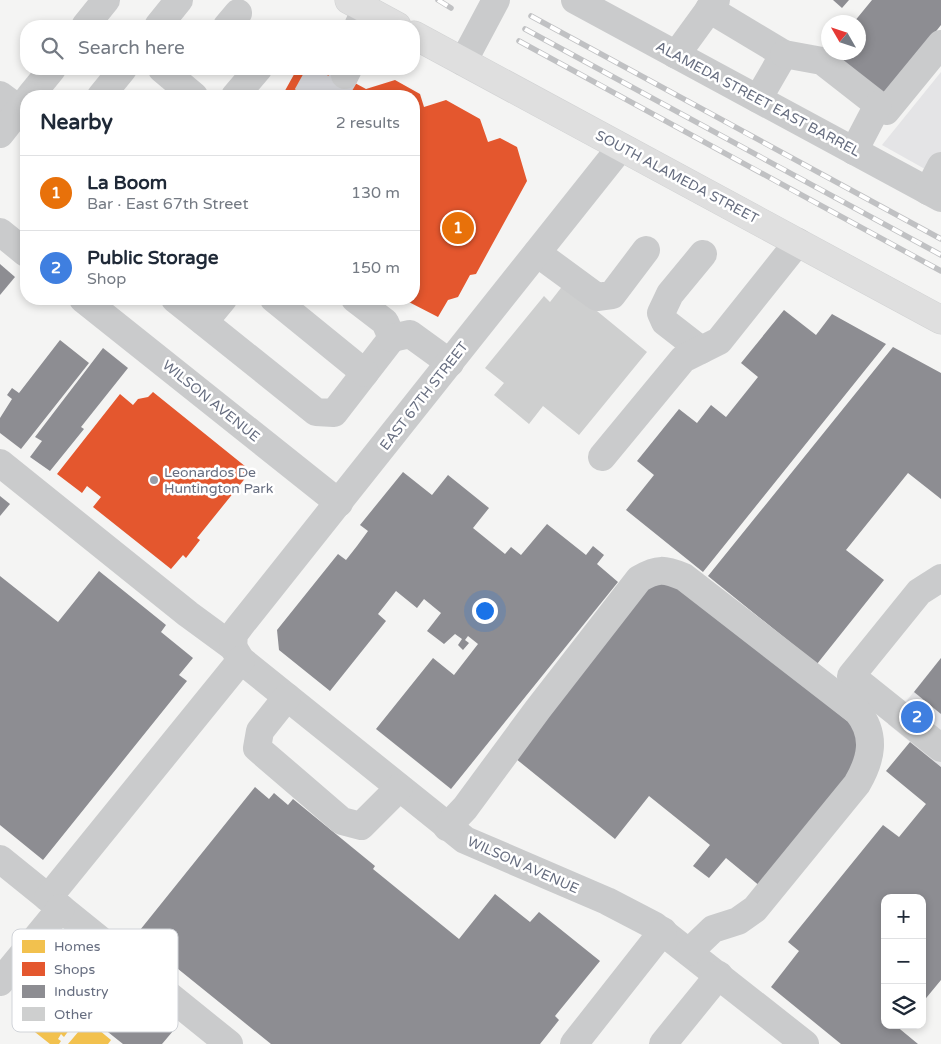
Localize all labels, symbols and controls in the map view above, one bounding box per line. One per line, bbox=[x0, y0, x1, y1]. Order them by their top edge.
north arrow bbox=[821, 15, 866, 60]
search box bbox=[20, 20, 420, 75]
icon: search bbox=[38, 34, 66, 62]
text: Search here bbox=[78, 37, 185, 59]
street label: ALAMEDA STREET EAST BARREL bbox=[653, 38, 863, 160]
text: Nearby bbox=[40, 110, 113, 135]
text: 2 results bbox=[336, 113, 400, 133]
street label: SOUTH ALAMEDA STREET bbox=[593, 127, 762, 227]
text: La Boom bbox=[87, 172, 167, 194]
text: 1 bbox=[51, 183, 61, 203]
text: 130 m bbox=[351, 183, 400, 203]
text: Bar · East 67th Street bbox=[87, 194, 249, 214]
pin: 1 bbox=[442, 209, 474, 247]
text: Public Storage bbox=[87, 247, 218, 269]
text: 2 bbox=[51, 258, 61, 278]
text: 150 m bbox=[351, 258, 400, 278]
text: Shop bbox=[87, 269, 126, 289]
street label: EAST 67TH STREET bbox=[376, 338, 472, 454]
street label: WILSON AVENUE bbox=[159, 357, 263, 446]
place label: Leonardos De Huntington Park bbox=[164, 464, 274, 497]
marker: Leonardos De Huntington Park bbox=[148, 474, 160, 486]
your location bbox=[472, 598, 498, 624]
pin: 2 bbox=[901, 698, 933, 736]
street label: WILSON AVENUE bbox=[465, 833, 581, 897]
map controls bbox=[881, 894, 926, 1029]
button: + bbox=[881, 894, 926, 939]
legend bbox=[12, 929, 178, 1032]
text: Homes bbox=[54, 938, 101, 955]
button: − bbox=[881, 939, 926, 984]
text: Shops bbox=[54, 961, 95, 978]
text: Industry bbox=[54, 983, 109, 1000]
button: layers bbox=[881, 984, 926, 1029]
text: Other bbox=[54, 1006, 93, 1023]

